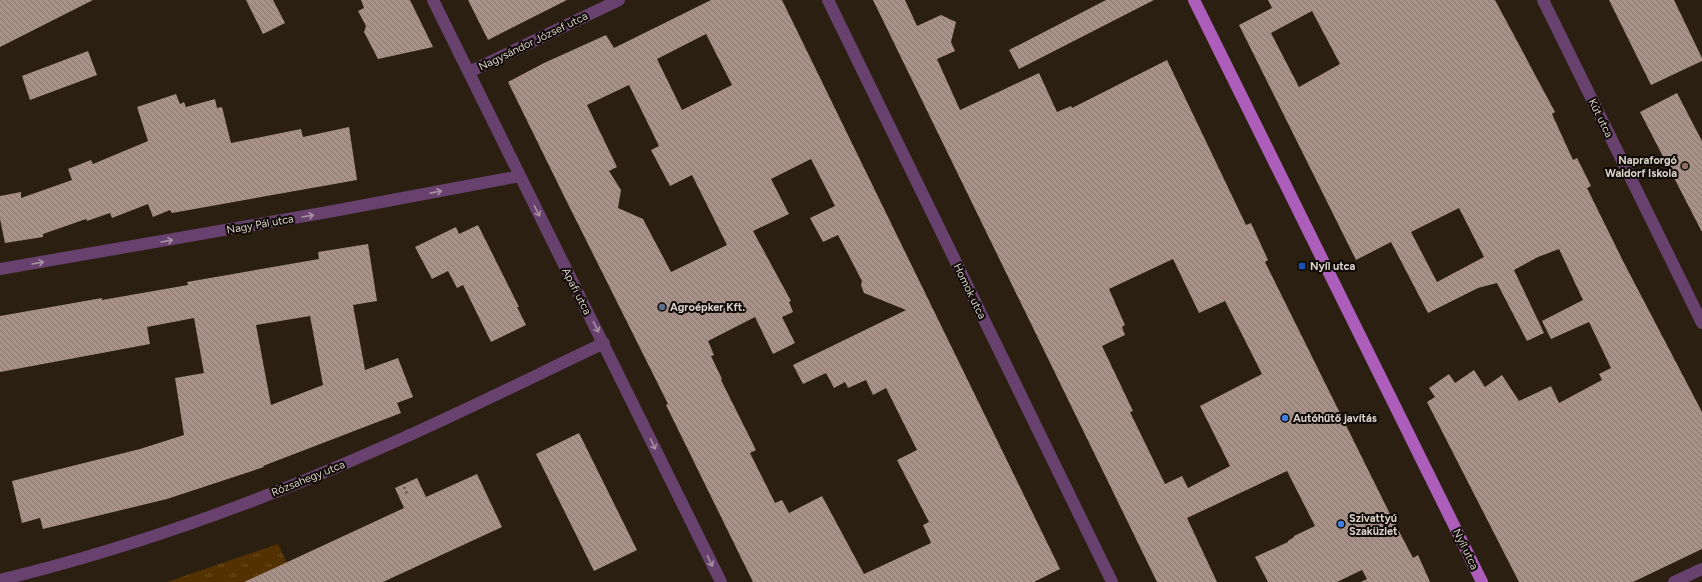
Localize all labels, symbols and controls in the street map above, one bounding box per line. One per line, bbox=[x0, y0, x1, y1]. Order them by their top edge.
street label: Nagysándor József utca bbox=[477, 9, 590, 74]
street label: Kút utca bbox=[1586, 97, 1615, 140]
place label: Napraforgó Waldorf Iskola bbox=[1605, 154, 1678, 180]
marker: Napraforgó Waldorf Iskola bbox=[1680, 161, 1690, 171]
one-way arrow bbox=[429, 187, 442, 195]
one-way arrow bbox=[534, 205, 542, 217]
one-way arrow bbox=[301, 211, 314, 219]
street label: Nagy Pál utca bbox=[226, 212, 295, 237]
one-way arrow bbox=[160, 236, 173, 244]
one-way arrow bbox=[32, 259, 45, 267]
place label: Nyíl utca bbox=[1310, 260, 1356, 273]
street label: Homok utca bbox=[950, 261, 989, 321]
marker: Nyíl utca bbox=[1297, 261, 1307, 271]
street label: Apafi utca bbox=[559, 266, 594, 317]
place label: Agroépker Kft. bbox=[670, 301, 745, 314]
marker: Agroépker Kft. bbox=[657, 302, 667, 312]
one-way arrow bbox=[592, 321, 600, 333]
place label: Autóhűtő javítás bbox=[1293, 412, 1377, 425]
marker: Autóhűtő javítás bbox=[1280, 413, 1290, 423]
one-way arrow bbox=[650, 438, 657, 450]
street label: Rózsahegy utca bbox=[269, 458, 347, 499]
place label: Szivattyú Szaküzlet bbox=[1349, 512, 1398, 538]
marker: Szivattyú Szaküzlet bbox=[1336, 519, 1346, 529]
street label: Nyíl utca bbox=[1450, 527, 1481, 572]
one-way arrow bbox=[707, 554, 714, 566]

